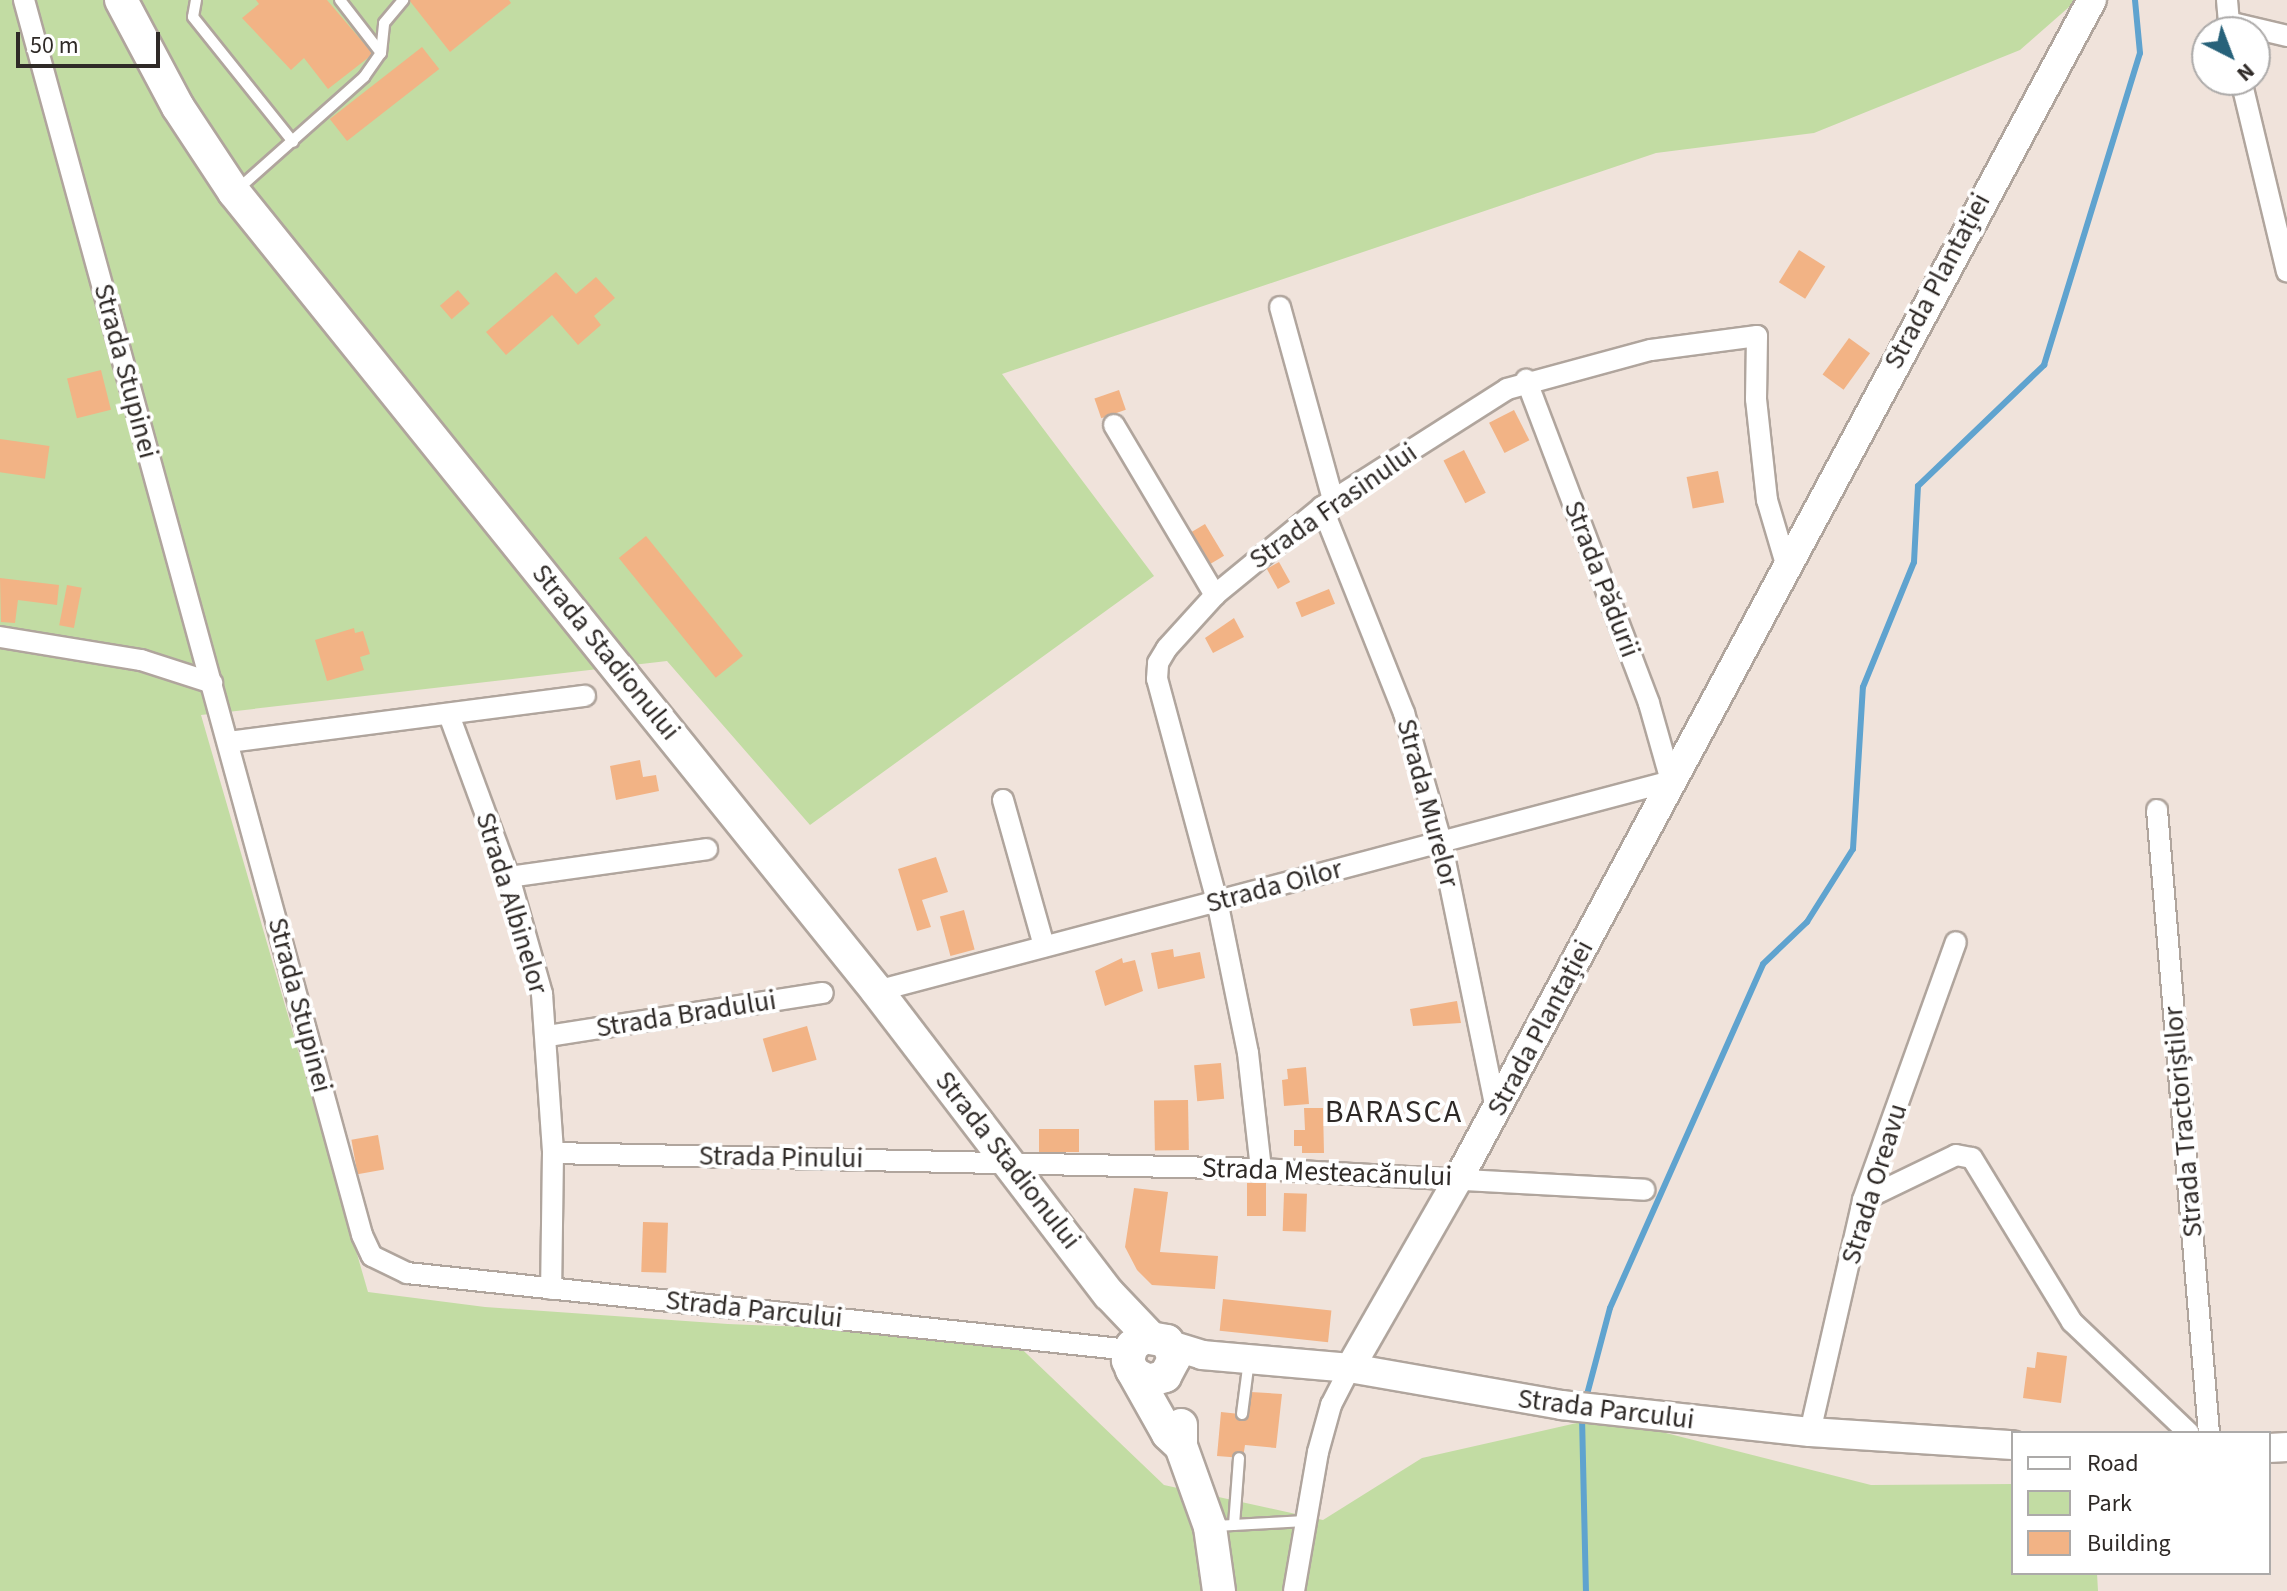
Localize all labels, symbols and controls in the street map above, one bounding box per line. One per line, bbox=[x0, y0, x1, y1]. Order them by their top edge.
scale bar bbox=[20, 16, 164, 66]
north arrow bbox=[2191, 16, 2271, 96]
text: 50 m bbox=[30, 28, 79, 63]
text: N bbox=[2230, 56, 2262, 89]
street label: Strada Plantației bbox=[1877, 187, 1997, 375]
street label: Strada Stupinei bbox=[87, 280, 165, 462]
street label: Strada Frasinului bbox=[1243, 436, 1423, 576]
street label: Strada Pădurii bbox=[1557, 496, 1647, 662]
street label: Strada Stadionului bbox=[525, 557, 687, 747]
street label: Strada Murelor bbox=[1389, 715, 1467, 891]
street label: Strada Albinelor bbox=[468, 808, 556, 998]
street label: Strada Oilor bbox=[1202, 852, 1346, 920]
street label: Strada Stupinei bbox=[261, 914, 339, 1096]
street label: Strada Plantației bbox=[1480, 934, 1600, 1122]
street label: Strada Bradului bbox=[594, 983, 778, 1045]
street label: Strada Tractoriștilor bbox=[2156, 1005, 2210, 1239]
street label: Strada Stadionului bbox=[928, 1064, 1088, 1256]
district label: BARASCA bbox=[1325, 1093, 1463, 1131]
street label: Strada Oreavu bbox=[1834, 1100, 1914, 1268]
street label: Strada Pinului bbox=[698, 1139, 864, 1175]
street label: Strada Mesteacănului bbox=[1201, 1151, 1453, 1193]
street label: Strada Parcului bbox=[664, 1283, 844, 1335]
street label: Strada Parcului bbox=[1516, 1382, 1696, 1436]
legend bbox=[2011, 1431, 2271, 1575]
text: Road bbox=[2087, 1446, 2139, 1481]
text: Park bbox=[2087, 1486, 2132, 1521]
text: Building bbox=[2087, 1526, 2171, 1561]

